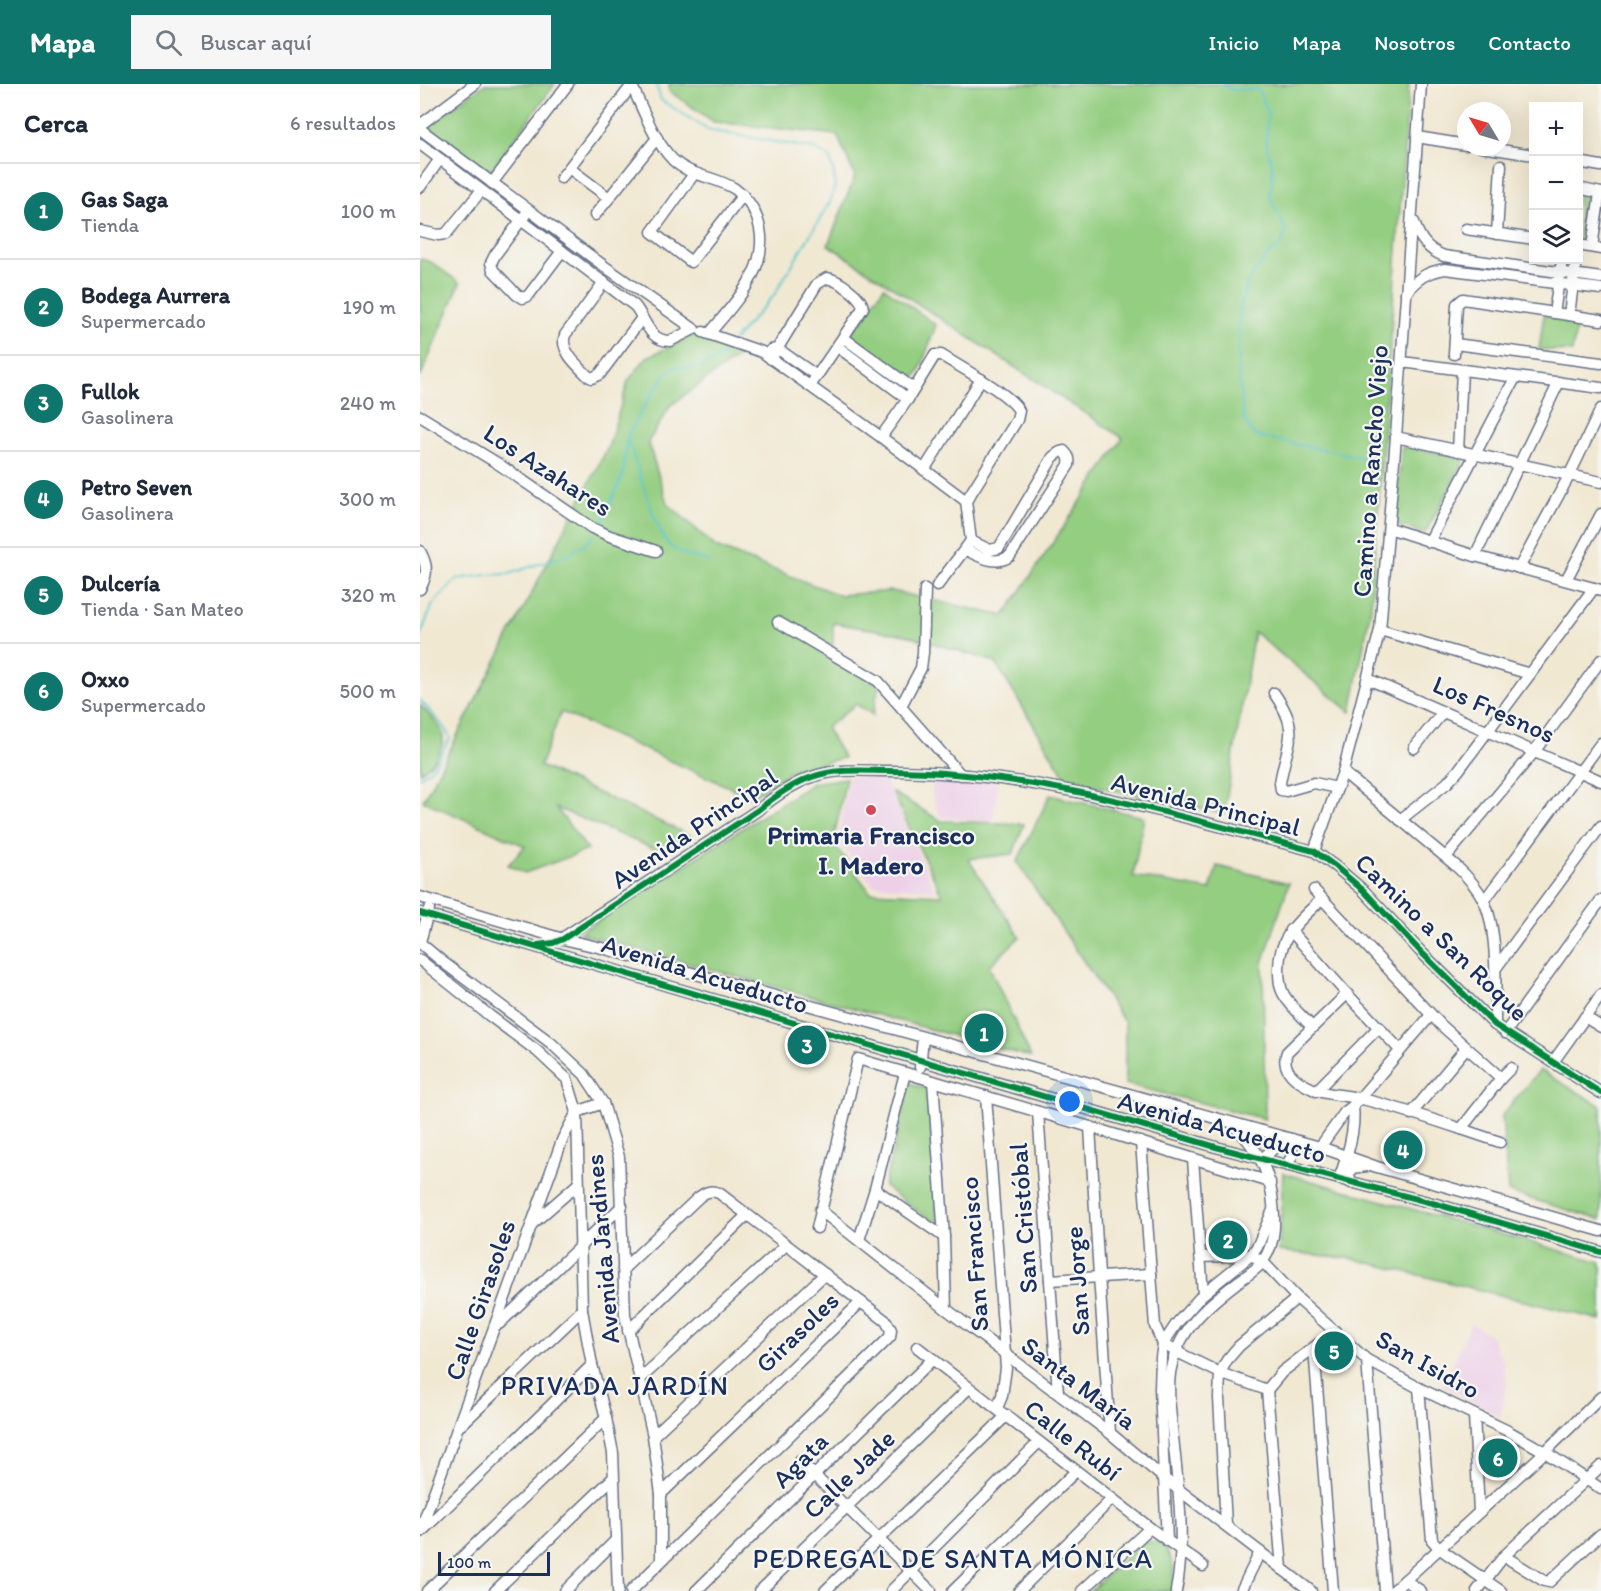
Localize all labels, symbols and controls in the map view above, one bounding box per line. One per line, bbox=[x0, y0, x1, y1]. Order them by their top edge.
search box bbox=[131, 15, 551, 69]
text: Mapa bbox=[30, 25, 95, 59]
icon: search bbox=[152, 26, 185, 59]
text: Buscar aquí bbox=[200, 29, 311, 56]
text: Inicio bbox=[1209, 30, 1259, 55]
text: Mapa bbox=[1292, 30, 1341, 55]
text: Nosotros bbox=[1374, 30, 1455, 55]
text: Contacto bbox=[1488, 30, 1571, 55]
north arrow bbox=[1457, 102, 1511, 156]
map controls bbox=[1529, 102, 1583, 264]
button: + bbox=[1529, 102, 1583, 156]
text: Cerca bbox=[24, 107, 88, 139]
text: 6 resultados bbox=[290, 111, 396, 135]
button: − bbox=[1529, 156, 1583, 210]
text: Gas Saga bbox=[81, 186, 168, 213]
text: 1 bbox=[39, 199, 48, 223]
text: 100 m bbox=[341, 199, 396, 223]
button: layers bbox=[1529, 210, 1583, 264]
text: Tienda bbox=[81, 213, 139, 237]
text: Bodega Aurrera bbox=[81, 282, 230, 309]
text: 2 bbox=[38, 295, 49, 319]
text: 190 m bbox=[343, 295, 396, 319]
text: Supermercado bbox=[81, 309, 206, 333]
street label: Camino a Rancho Viejo bbox=[1345, 344, 1395, 598]
text: Fullok bbox=[81, 378, 139, 405]
text: 3 bbox=[38, 391, 49, 415]
text: 240 m bbox=[340, 391, 396, 415]
text: Gasolinera bbox=[81, 405, 174, 429]
street label: Los Azahares bbox=[478, 417, 618, 523]
text: Petro Seven bbox=[81, 474, 192, 501]
text: 4 bbox=[37, 487, 50, 511]
text: 300 m bbox=[339, 487, 396, 511]
text: Gasolinera bbox=[81, 501, 174, 525]
text: Dulcería bbox=[81, 570, 160, 597]
text: 5 bbox=[38, 583, 49, 607]
text: 320 m bbox=[341, 583, 396, 607]
text: Tienda · San Mateo bbox=[81, 597, 244, 621]
text: Oxxo bbox=[81, 666, 129, 693]
street label: Los Fresnos bbox=[1428, 668, 1560, 750]
text: 6 bbox=[38, 679, 49, 703]
text: 500 m bbox=[340, 679, 396, 703]
text: Supermercado bbox=[81, 693, 206, 717]
street label: Avenida Principal bbox=[605, 761, 783, 895]
street label: Avenida Principal bbox=[1108, 765, 1304, 843]
marker: Primaria Francisco I. Madero bbox=[864, 803, 878, 817]
place label: Primaria Francisco I. Madero bbox=[767, 819, 975, 881]
street label: Camino a San Roque bbox=[1349, 846, 1535, 1028]
street label: Avenida Acueducto bbox=[598, 927, 812, 1021]
pin: 1 bbox=[964, 1010, 1004, 1056]
pin: 3 bbox=[788, 1022, 826, 1068]
street label: Avenida Acueducto bbox=[1115, 1084, 1329, 1170]
your location bbox=[1055, 1087, 1084, 1116]
pin: 4 bbox=[1384, 1128, 1422, 1172]
street label: San Cristóbal bbox=[1002, 1142, 1044, 1294]
street label: Avenida Jardines bbox=[578, 1153, 626, 1345]
street label: San Francisco bbox=[953, 1175, 995, 1333]
street label: Calle Girasoles bbox=[438, 1215, 522, 1385]
pin: 2 bbox=[1208, 1218, 1248, 1262]
street label: San Jorge bbox=[1057, 1225, 1097, 1337]
street label: Girasoles bbox=[749, 1284, 845, 1380]
street label: San Isidro bbox=[1370, 1322, 1486, 1406]
pin: 5 bbox=[1314, 1328, 1354, 1374]
street label: Santa María bbox=[1015, 1329, 1143, 1437]
district label: PRIVADA JARDÍN bbox=[501, 1369, 729, 1402]
street label: Calle Rubí bbox=[1018, 1392, 1128, 1488]
street label: Calle Jade bbox=[796, 1422, 902, 1526]
street label: Agata bbox=[765, 1425, 835, 1495]
pin: 6 bbox=[1478, 1436, 1518, 1480]
district label: PEDREGAL DE SANTA MÓNICA bbox=[752, 1542, 1154, 1575]
scale bar bbox=[438, 1549, 550, 1576]
text: 100 m bbox=[447, 1553, 491, 1572]

